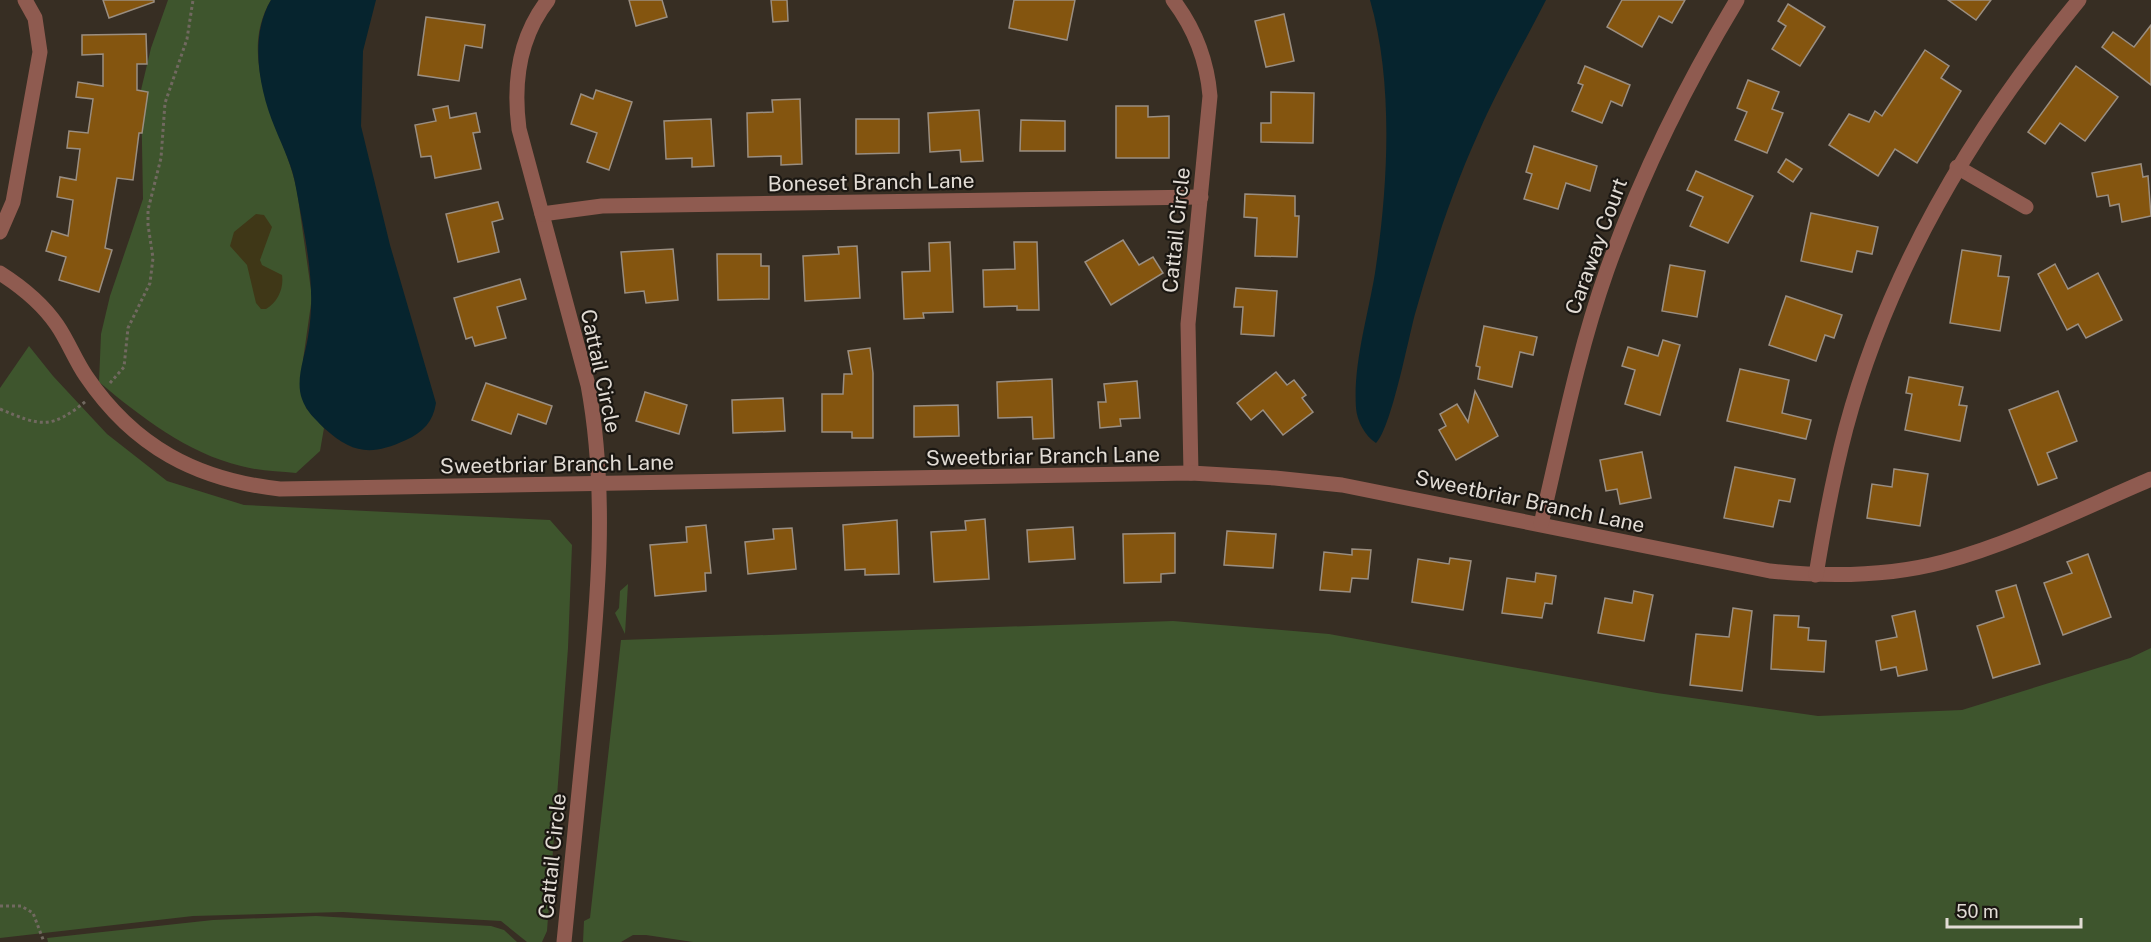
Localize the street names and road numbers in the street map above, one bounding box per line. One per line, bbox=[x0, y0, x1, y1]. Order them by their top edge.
street label: Cattail Circle bbox=[1157, 166, 1195, 294]
street label: Boneset Branch Lane bbox=[767, 168, 975, 196]
street label: Caraway Court bbox=[1560, 174, 1632, 318]
street label: Cattail Circle bbox=[576, 307, 626, 435]
street label: Sweetbriar Branch Lane bbox=[926, 441, 1160, 471]
street label: Sweetbriar Branch Lane bbox=[440, 449, 674, 479]
street label: Sweetbriar Branch Lane bbox=[1413, 464, 1647, 538]
street label: Cattail Circle bbox=[533, 792, 571, 920]

